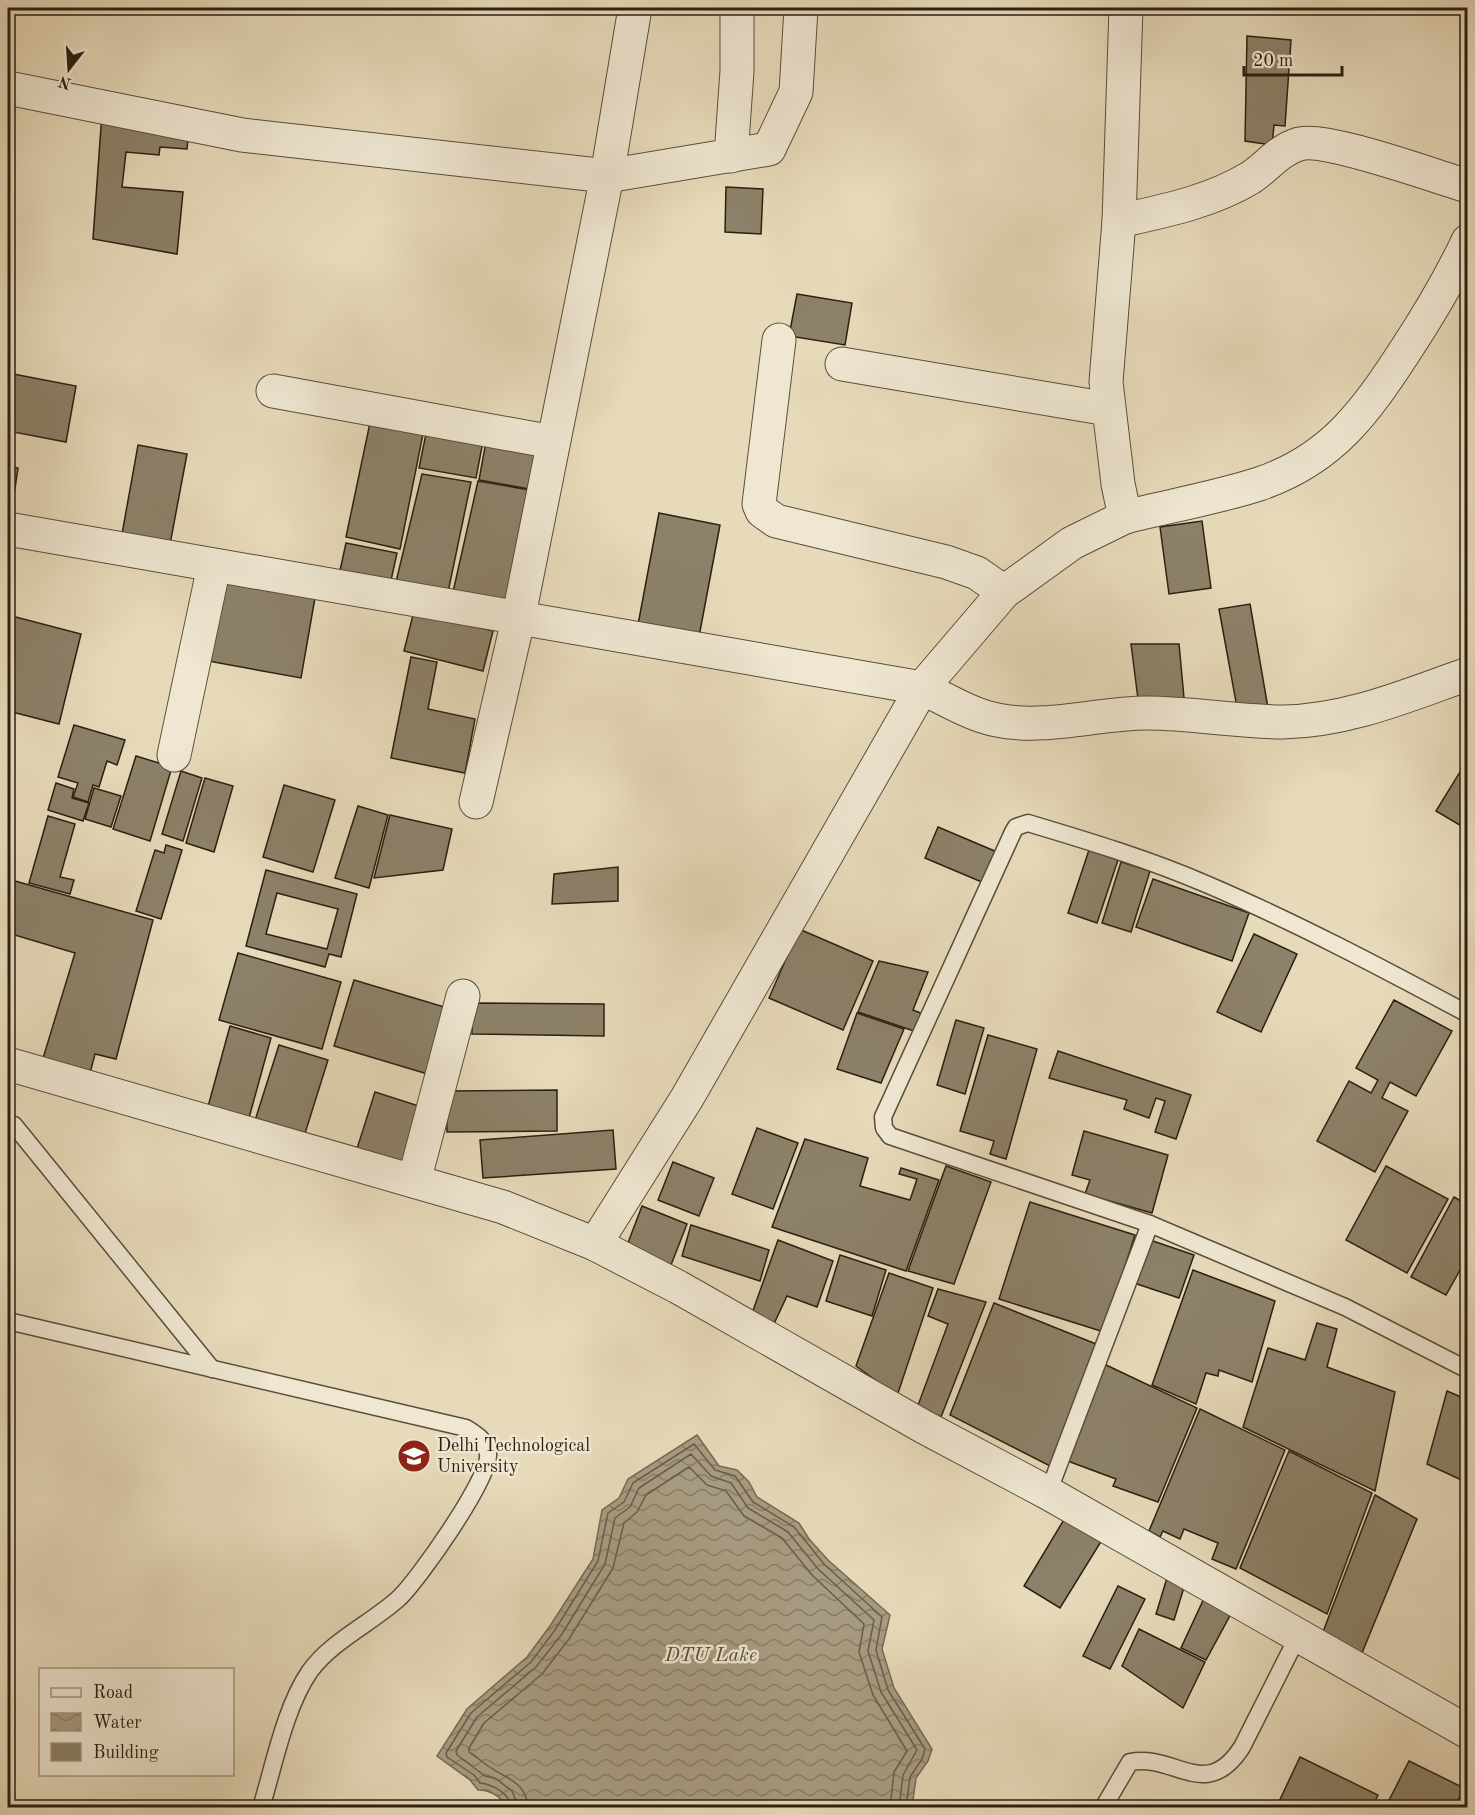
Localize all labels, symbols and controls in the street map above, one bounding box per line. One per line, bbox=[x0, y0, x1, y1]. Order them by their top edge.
north arrow bbox=[39, 39, 99, 99]
scale bar bbox=[1244, 39, 1342, 77]
text: 20 m bbox=[1253, 52, 1293, 70]
text: N bbox=[56, 72, 73, 91]
place label: Delhi Technological University bbox=[437, 1437, 590, 1476]
school or university icon: Delhi Technological University bbox=[396, 1438, 432, 1474]
water label: DTU Lake bbox=[664, 1646, 757, 1666]
legend bbox=[39, 1668, 234, 1776]
text: Road bbox=[93, 1684, 133, 1702]
text: Water bbox=[93, 1714, 142, 1732]
text: Building bbox=[93, 1744, 159, 1762]

